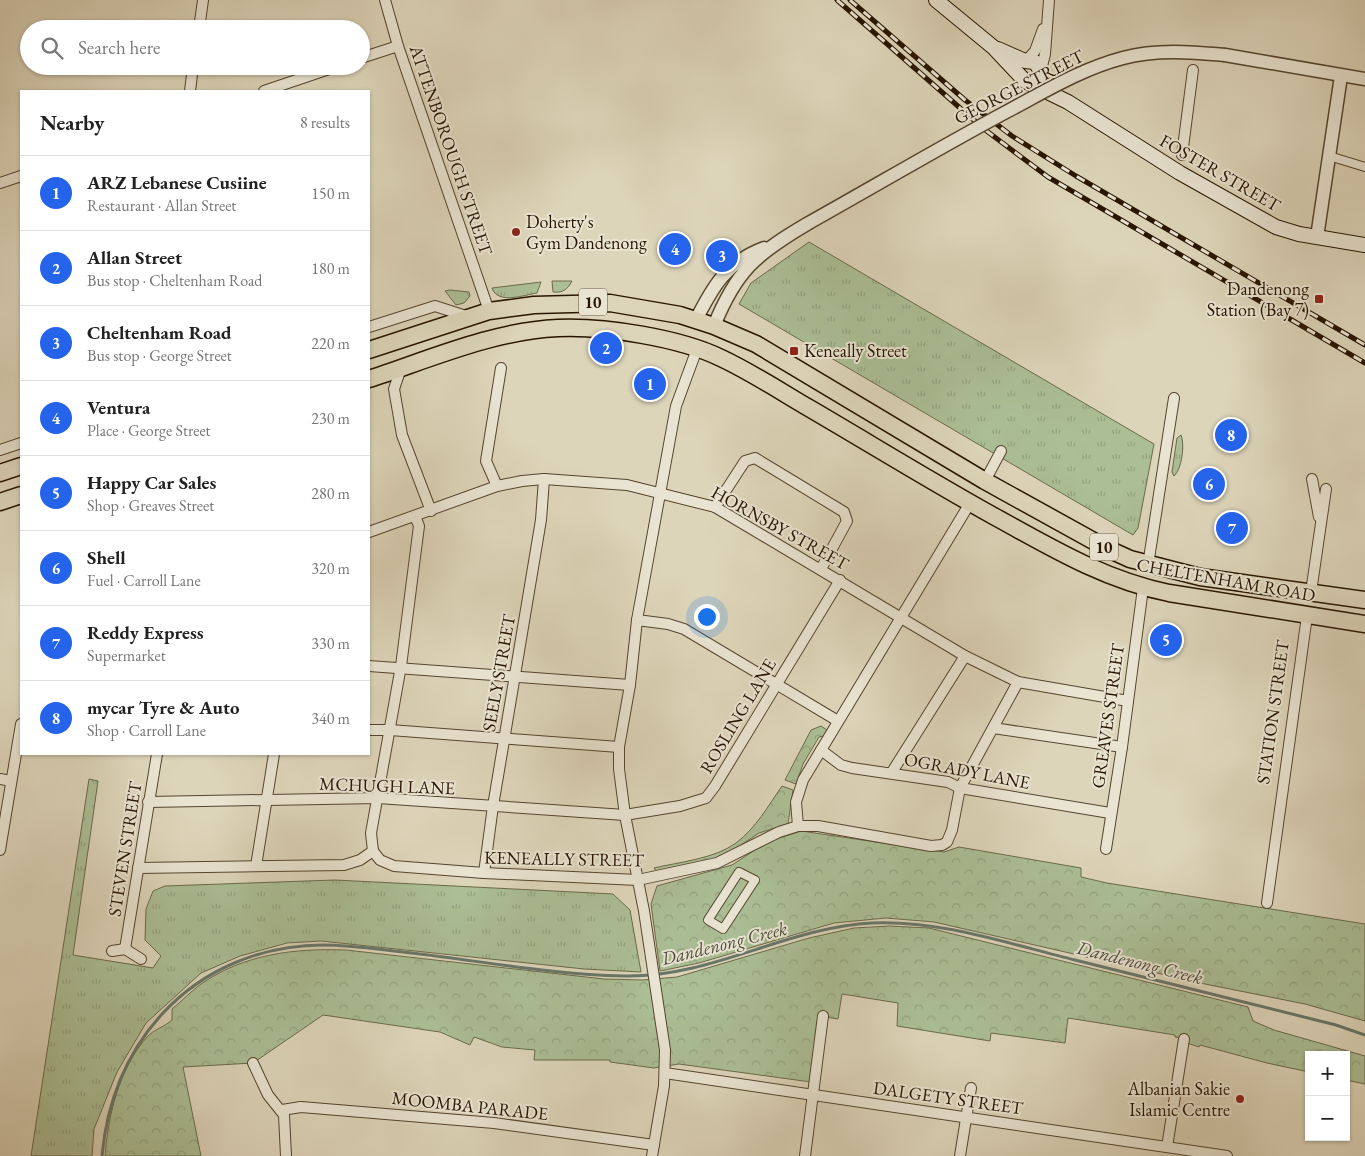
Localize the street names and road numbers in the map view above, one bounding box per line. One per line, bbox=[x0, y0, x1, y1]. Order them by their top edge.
street label: ATTENBOROUGH STREET bbox=[404, 41, 499, 259]
street label: GEORGE STREET bbox=[950, 44, 1088, 129]
street label: FOSTER STREET bbox=[1156, 129, 1286, 217]
road number: 10 bbox=[579, 288, 607, 316]
street label: HORNSBY STREET bbox=[707, 480, 854, 575]
road number: 10 bbox=[1090, 534, 1118, 560]
street label: CHELTENHAM ROAD bbox=[1135, 552, 1317, 607]
street label: SEELY STREET bbox=[477, 611, 520, 733]
street label: STATION STREET bbox=[1251, 638, 1294, 785]
street label: GREAVES STREET bbox=[1086, 641, 1129, 790]
street label: ROSLING LANE bbox=[694, 654, 781, 777]
street label: OGRADY LANE bbox=[902, 747, 1032, 794]
street label: MCHUGH LANE bbox=[319, 772, 455, 799]
street label: STEVEN STREET bbox=[102, 779, 147, 918]
street label: KENEALLY STREET bbox=[484, 846, 645, 871]
street label: DALGETY STREET bbox=[872, 1076, 1025, 1120]
street label: MOOMBA PARADE bbox=[391, 1086, 549, 1125]

